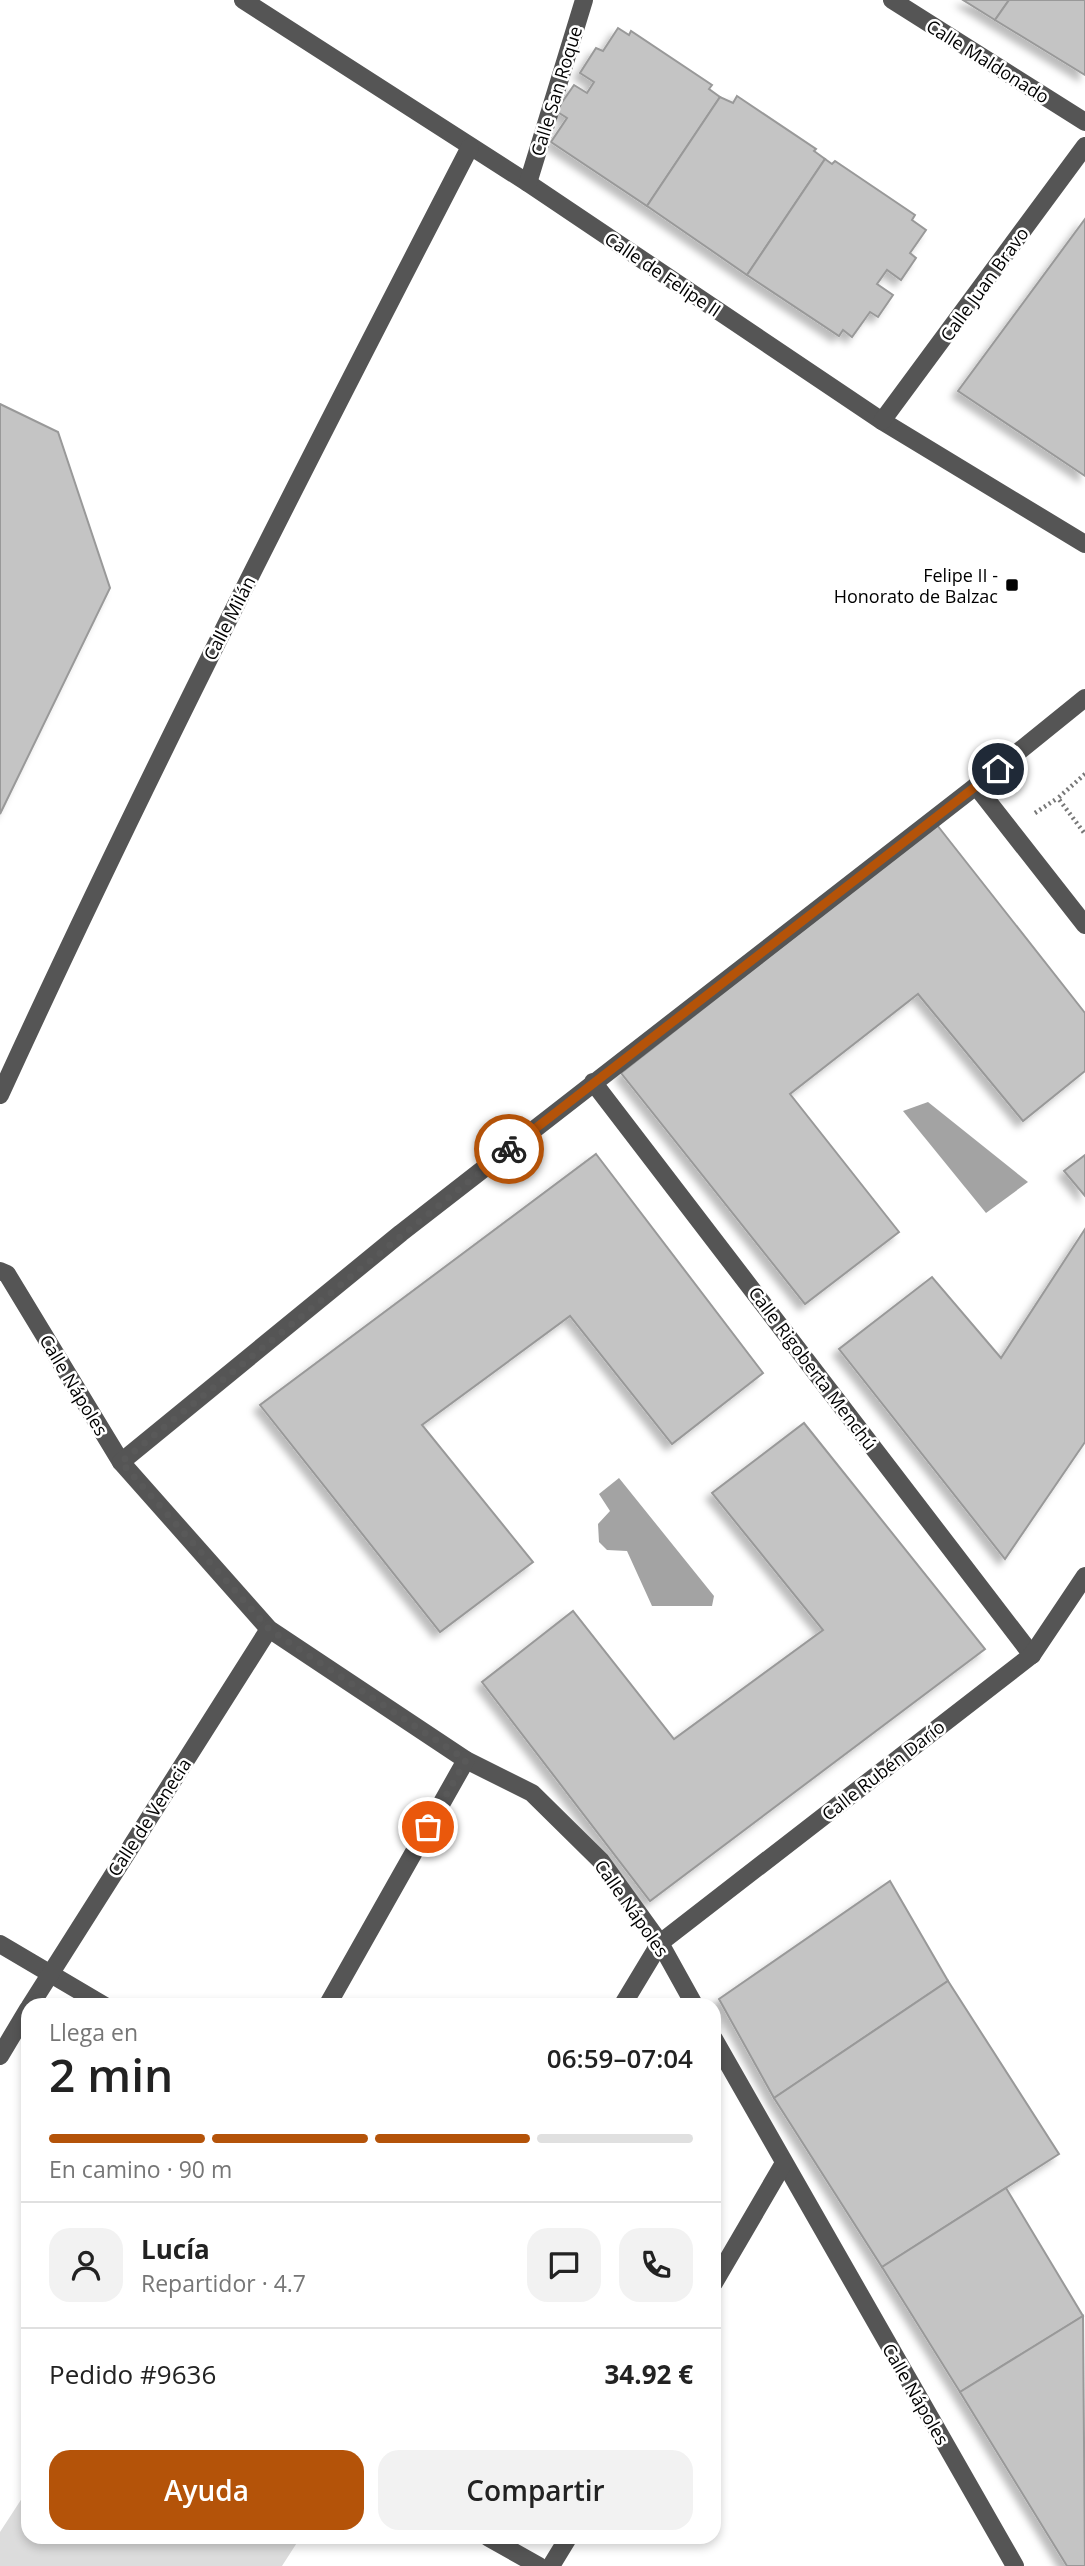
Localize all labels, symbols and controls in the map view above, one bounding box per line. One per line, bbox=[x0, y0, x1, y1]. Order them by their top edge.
street label: Calle Maldonado bbox=[922, 14, 1054, 108]
street label: Calle San Roque bbox=[525, 23, 587, 159]
street label: Calle Juan Bravo bbox=[934, 222, 1034, 346]
street label: Calle de Felipe II bbox=[600, 226, 726, 322]
place label: Felipe II - Honorato de Balzac bbox=[834, 563, 998, 608]
street label: Calle Milán bbox=[198, 572, 260, 664]
marker: Felipe II - Honorato de Balzac bbox=[1004, 577, 1020, 593]
pin bbox=[968, 739, 1028, 799]
icon: home bbox=[979, 750, 1017, 788]
courier bbox=[474, 1114, 544, 1184]
icon: bike bbox=[490, 1130, 528, 1168]
street label: Calle Rigoberta Menchú bbox=[744, 1281, 882, 1455]
street label: Calle Nápoles bbox=[34, 1330, 114, 1440]
street label: Calle Rubén Darío bbox=[817, 1714, 949, 1826]
street label: Calle de Venecia bbox=[102, 1753, 196, 1881]
pin bbox=[398, 1797, 458, 1857]
icon: bag bbox=[409, 1808, 447, 1846]
street label: Calle Nápoles bbox=[590, 1854, 674, 1962]
text: Llega en bbox=[49, 2016, 138, 2048]
text: 06:59–07:04 bbox=[547, 2040, 693, 2076]
text: 2 min bbox=[49, 2043, 173, 2105]
text: En camino · 90 m bbox=[49, 2153, 232, 2185]
button: person bbox=[49, 2228, 123, 2302]
button: chat bbox=[527, 2228, 601, 2302]
button: phone bbox=[619, 2228, 693, 2302]
text: Lucía bbox=[141, 2231, 210, 2267]
text: Repartidor · 4.7 bbox=[141, 2267, 306, 2299]
street label: Calle Nápoles bbox=[877, 2339, 955, 2449]
text: Pedido #9636 bbox=[49, 2356, 216, 2392]
text: 34.92 € bbox=[605, 2356, 693, 2392]
button: Ayuda bbox=[49, 2450, 364, 2530]
button: Compartir bbox=[378, 2450, 693, 2530]

